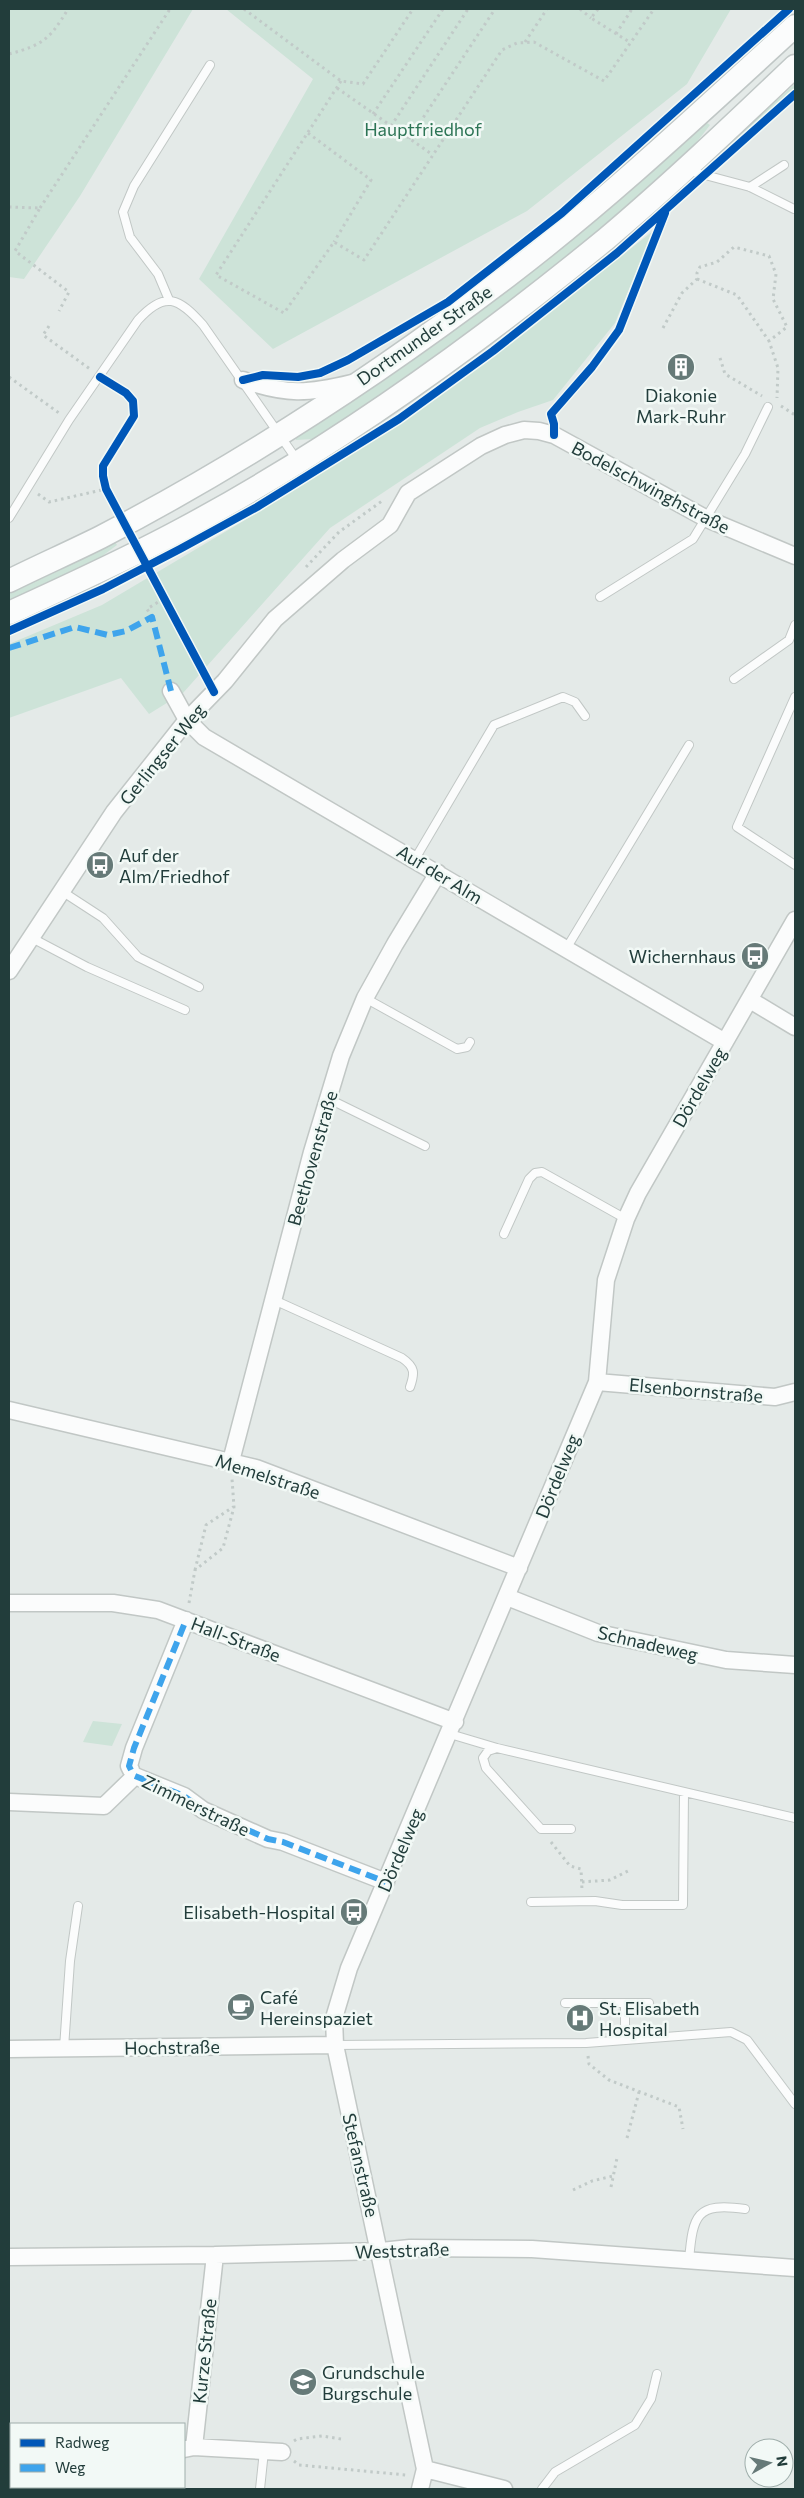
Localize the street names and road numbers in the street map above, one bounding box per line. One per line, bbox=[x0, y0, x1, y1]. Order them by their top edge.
street label: Dortmunder Straße bbox=[352, 280, 496, 390]
street label: Bodelschwinghstraße bbox=[568, 436, 734, 538]
street label: Gerlingser Weg bbox=[114, 699, 210, 809]
street label: Auf der Alm bbox=[393, 840, 487, 908]
street label: Dördelweg bbox=[667, 1043, 731, 1131]
street label: Beethovenstraße bbox=[282, 1088, 342, 1228]
street label: Elsenbornstraße bbox=[628, 1373, 764, 1407]
street label: Dördelweg bbox=[530, 1431, 584, 1521]
street label: Memelstraße bbox=[213, 1449, 323, 1503]
street label: Hall-Straße bbox=[188, 1612, 284, 1666]
street label: Schnadeweg bbox=[596, 1621, 701, 1665]
street label: Zimmerstraße bbox=[139, 1769, 253, 1841]
street label: Dördelweg bbox=[373, 1805, 428, 1895]
street label: Hochstraße bbox=[124, 2035, 220, 2059]
street label: Stefanstraße bbox=[338, 2111, 384, 2219]
street label: Weststraße bbox=[354, 2237, 450, 2263]
street label: Kurze Straße bbox=[188, 2297, 220, 2405]

